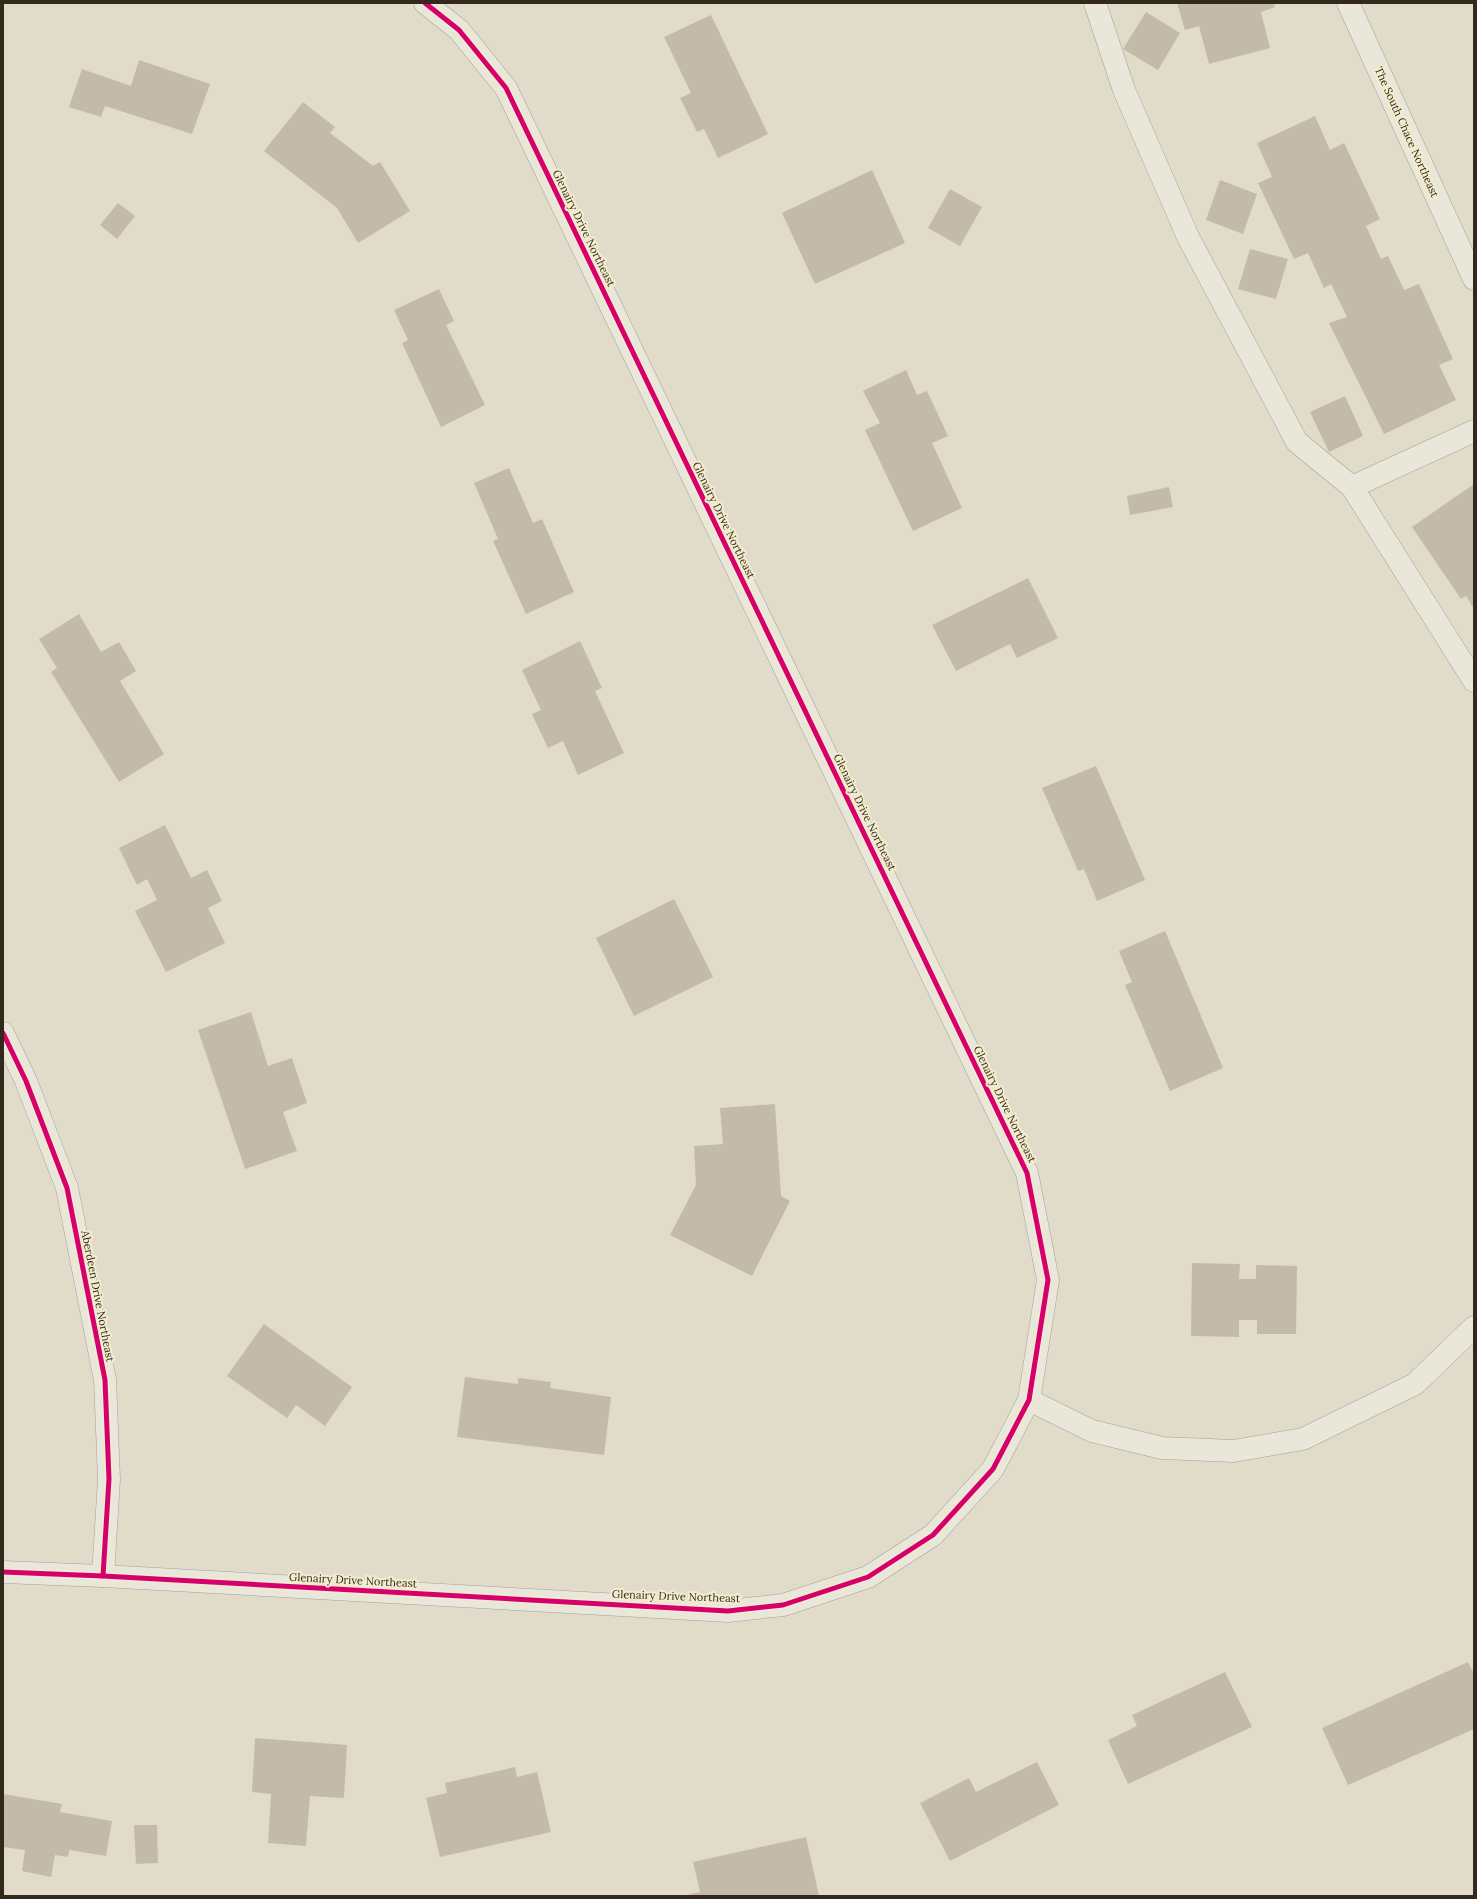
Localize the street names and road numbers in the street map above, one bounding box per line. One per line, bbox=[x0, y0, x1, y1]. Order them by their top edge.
street label: The South Chace Northeast bbox=[1372, 65, 1442, 200]
street label: Glenairy Drive Northeast bbox=[550, 167, 619, 289]
street label: Glenairy Drive Northeast bbox=[690, 459, 759, 581]
street label: Glenairy Drive Northeast bbox=[831, 751, 900, 873]
street label: Glenairy Drive Northeast bbox=[971, 1043, 1040, 1165]
street label: Aberdeen Drive Northeast bbox=[78, 1228, 118, 1364]
street label: Glenairy Drive Northeast bbox=[289, 1570, 418, 1590]
street label: Glenairy Drive Northeast bbox=[612, 1587, 741, 1605]

